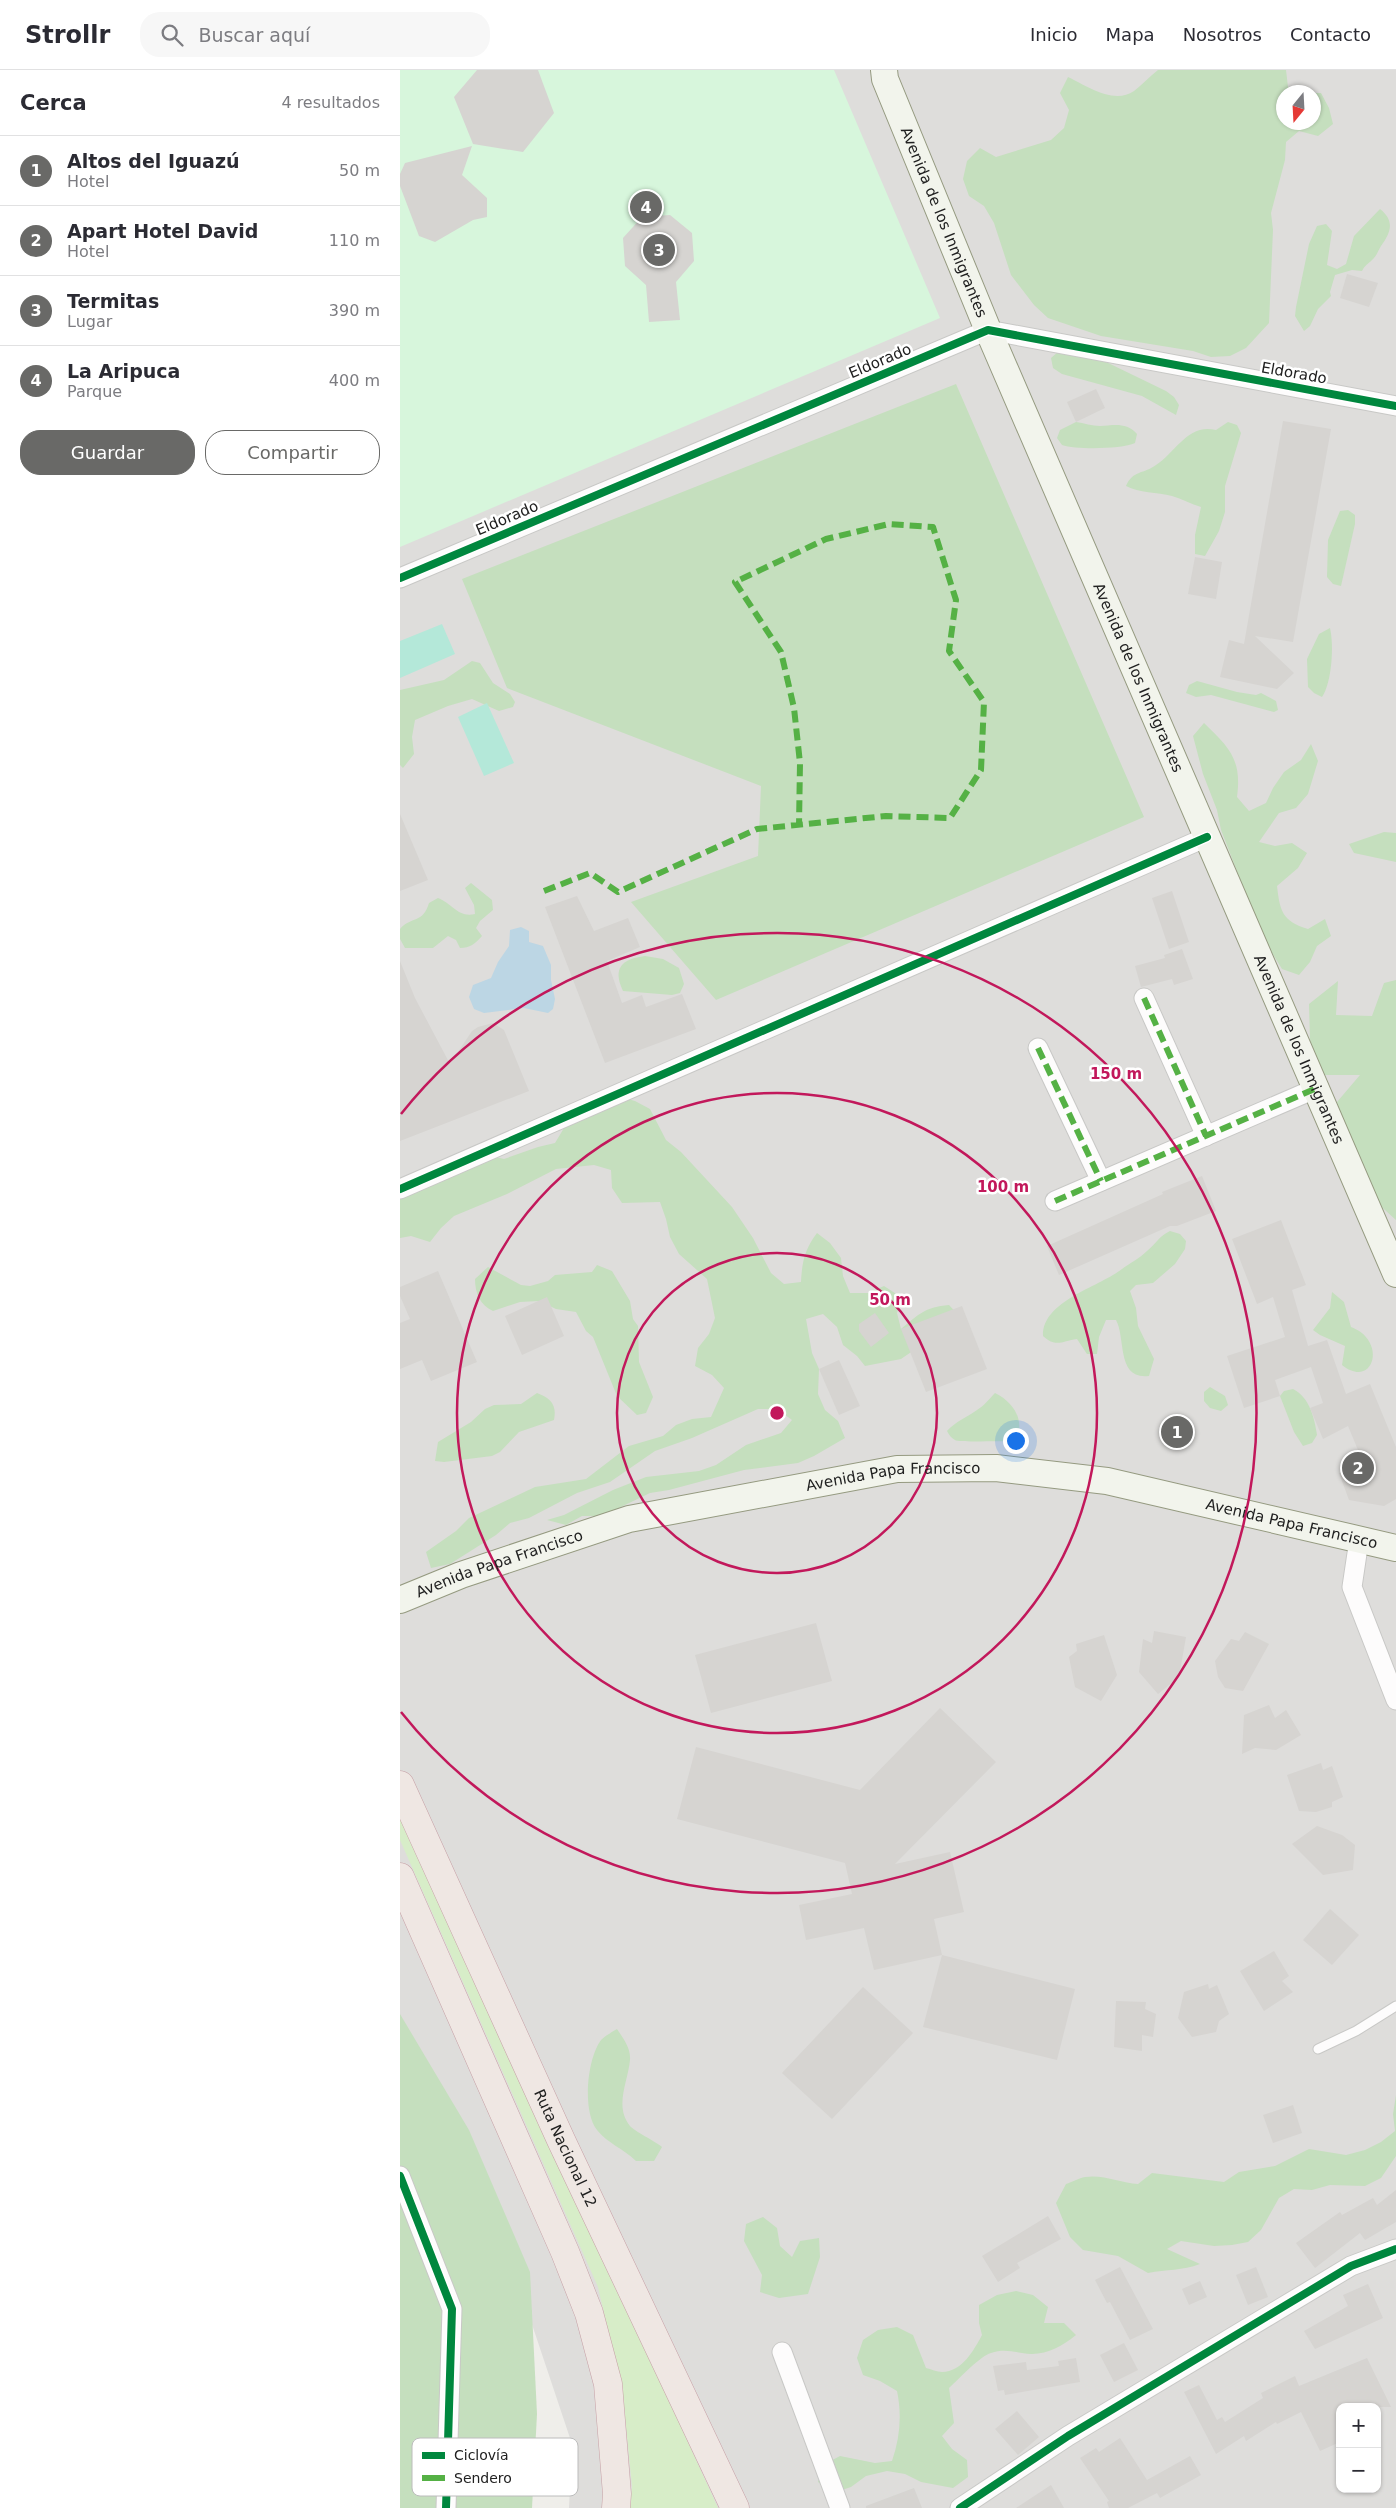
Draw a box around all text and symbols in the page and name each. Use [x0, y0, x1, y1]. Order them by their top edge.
search box [140, 12, 490, 57]
text: Strollr [25, 21, 110, 49]
icon: search [158, 21, 186, 49]
text: Buscar aquí [198, 24, 310, 46]
text: Inicio [1030, 24, 1078, 45]
text: Mapa [1106, 24, 1155, 45]
text: Nosotros [1183, 24, 1262, 45]
text: Contacto [1290, 24, 1371, 45]
north arrow [1276, 85, 1321, 130]
text: Cerca [20, 91, 87, 115]
text: 4 resultados [281, 93, 380, 112]
street label: Avenida de los Inmigrantes [897, 124, 991, 320]
text: Altos del Iguazú [67, 150, 240, 172]
text: 1 [30, 161, 42, 180]
text: 50 m [339, 161, 380, 180]
text: Hotel [67, 172, 109, 191]
pin: 4 [630, 188, 662, 226]
text: Apart Hotel David [67, 220, 258, 242]
text: 2 [30, 231, 42, 250]
text: 110 m [329, 231, 380, 250]
pin: 3 [643, 231, 675, 269]
text: Hotel [67, 242, 109, 261]
text: Termitas [67, 290, 159, 312]
text: 3 [30, 301, 42, 320]
text: 390 m [329, 301, 380, 320]
text: Lugar [67, 312, 112, 331]
street label: Eldorado [846, 340, 914, 382]
street label: Eldorado [1260, 358, 1328, 388]
text: La Aripuca [67, 360, 180, 382]
text: 4 [30, 371, 42, 390]
text: 400 m [329, 371, 380, 390]
text: Parque [67, 382, 122, 401]
button: Guardar [20, 430, 195, 475]
button: Compartir [205, 430, 380, 475]
street label: Eldorado [473, 497, 541, 539]
street label: Avenida de los Inmigrantes [1089, 580, 1187, 775]
street label: Avenida de los Inmigrantes [1250, 952, 1348, 1147]
text: 150 m [1090, 1065, 1142, 1083]
text: 100 m [977, 1178, 1029, 1196]
text: 50 m [869, 1291, 911, 1309]
centre of rings [768, 1404, 786, 1422]
pin: 1 [1161, 1413, 1193, 1451]
your location [1003, 1428, 1029, 1454]
pin: 2 [1342, 1449, 1374, 1487]
street label: Avenida Papa Francisco [804, 1459, 980, 1495]
street label: Avenida Papa Francisco [1204, 1495, 1379, 1552]
street label: Avenida Papa Francisco [413, 1526, 585, 1601]
street label: Ruta Nacional 12 [530, 2086, 600, 2210]
map controls [1336, 2403, 1381, 2493]
button: + [1336, 2403, 1381, 2448]
legend [412, 2438, 578, 2496]
text: Ciclovía [454, 2447, 509, 2463]
button: − [1336, 2448, 1381, 2493]
text: Sendero [454, 2470, 512, 2486]

